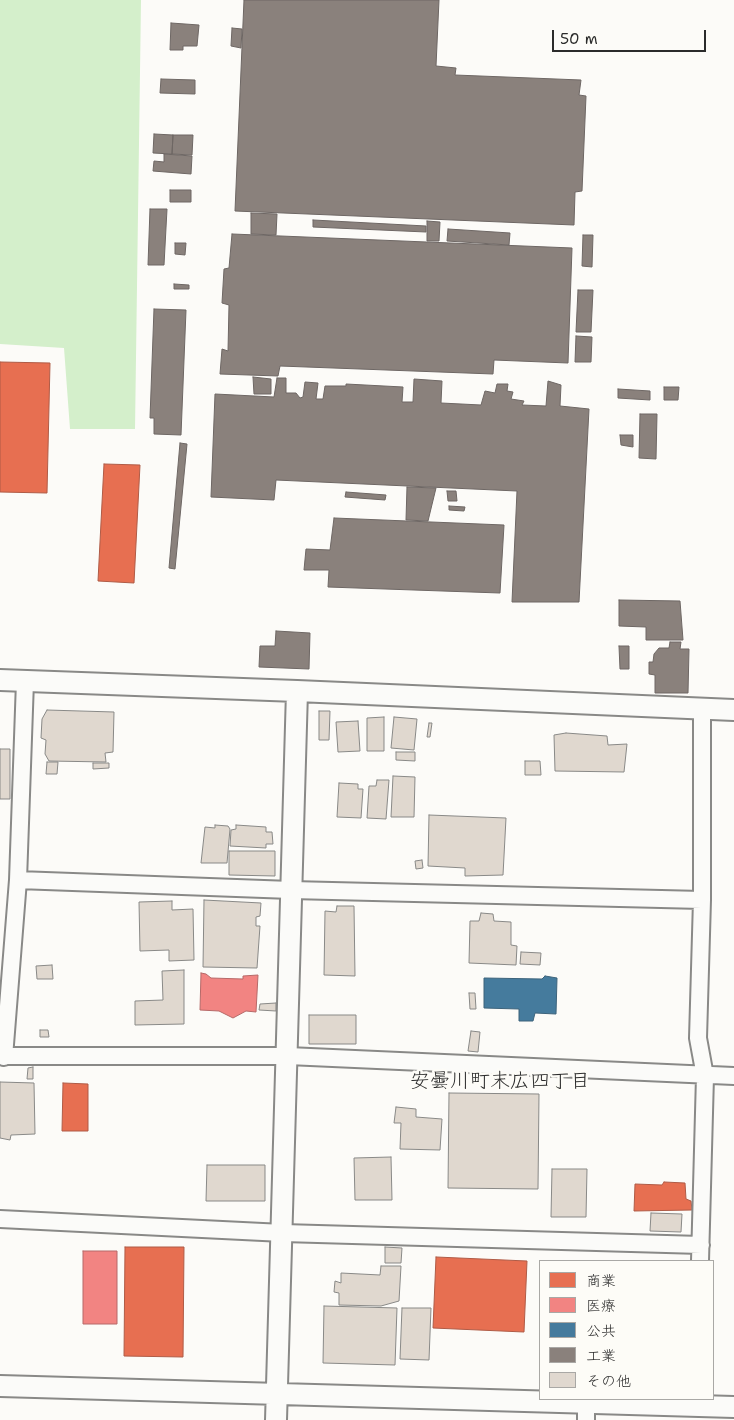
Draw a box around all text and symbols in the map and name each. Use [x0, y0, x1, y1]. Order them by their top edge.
scale bar [554, 20, 708, 52]
text: 50 m [560, 29, 598, 49]
district label: 安曇川町末広四丁目 [410, 1070, 590, 1094]
legend [539, 1260, 714, 1400]
text: 商業 [586, 1271, 616, 1291]
text: 医療 [586, 1296, 616, 1316]
text: 公共 [586, 1321, 616, 1341]
text: 工業 [586, 1346, 616, 1366]
text: その他 [586, 1371, 631, 1391]

